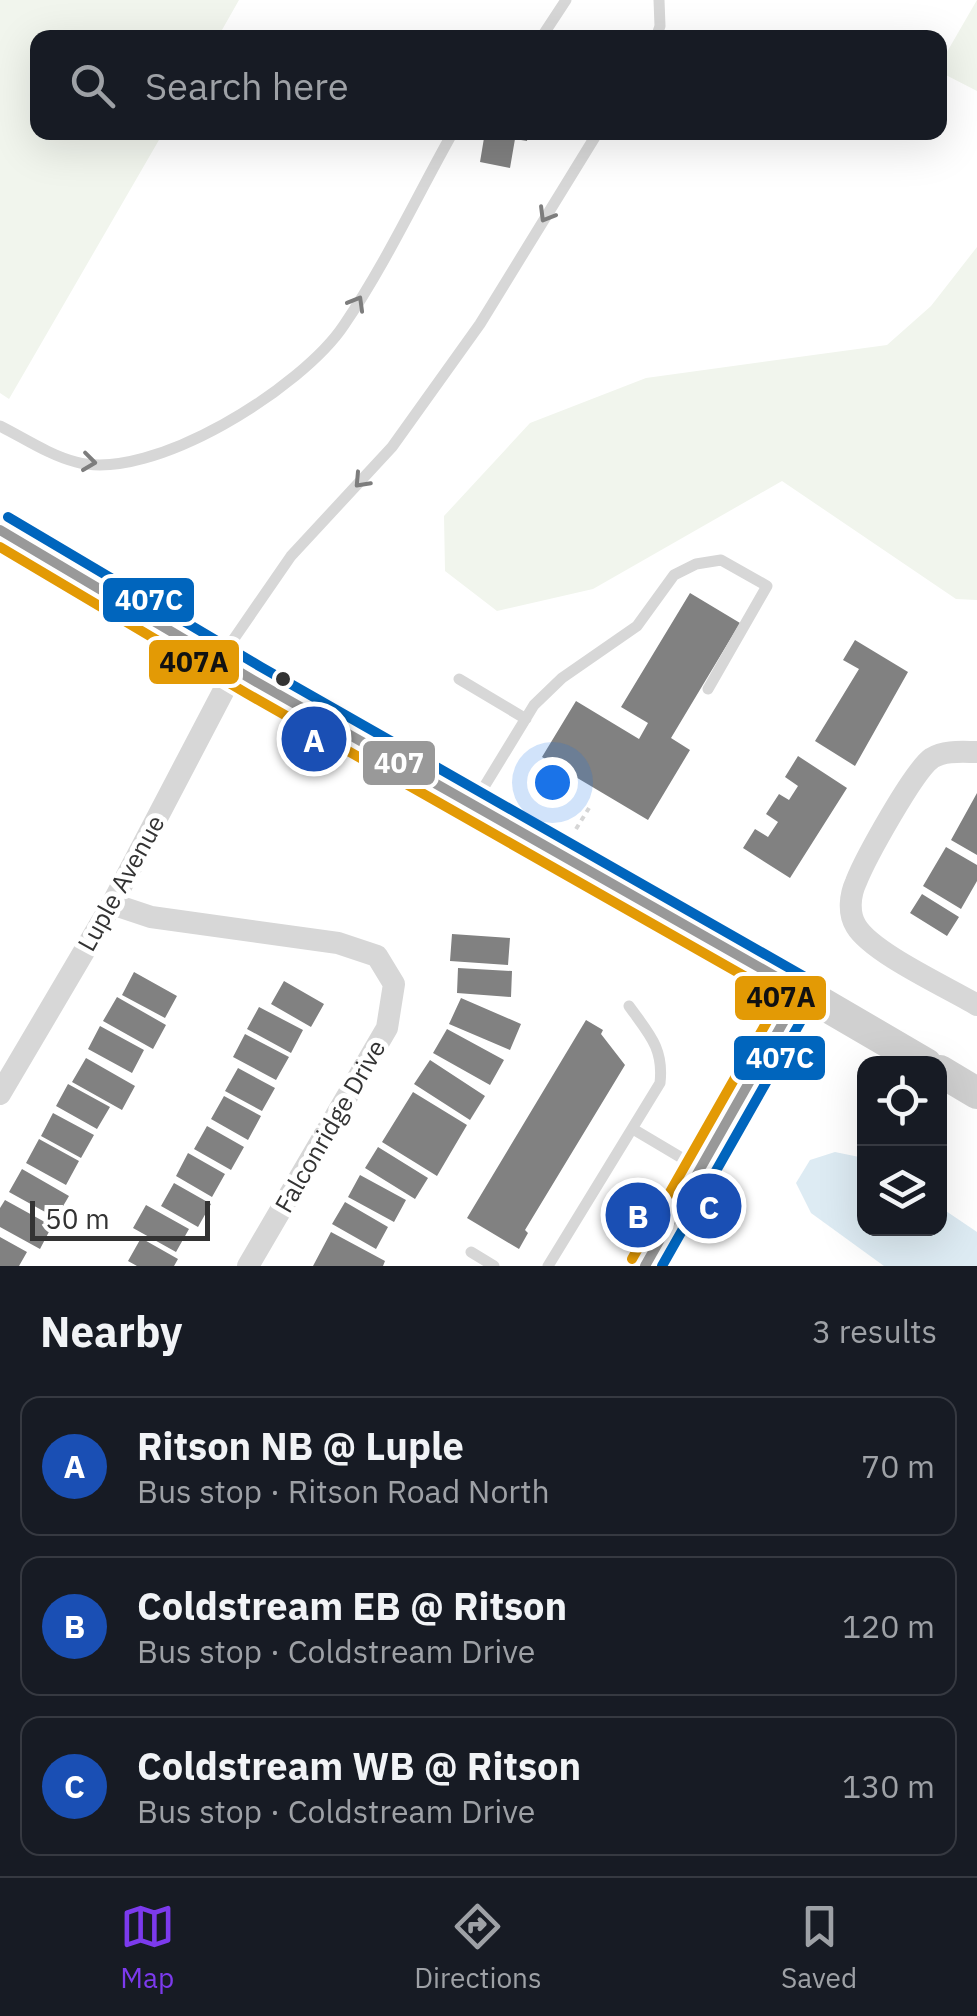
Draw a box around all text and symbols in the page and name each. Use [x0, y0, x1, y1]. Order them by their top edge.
search box [30, 30, 947, 140]
icon: search [65, 58, 120, 113]
text: Search here [145, 61, 349, 110]
one-way arrow [539, 204, 558, 222]
one-way arrow [344, 296, 364, 314]
one-way arrow [81, 451, 98, 472]
one-way arrow [354, 469, 372, 488]
line badge: 407C [101, 576, 196, 624]
text: 407C [115, 581, 183, 618]
line badge: 407A [147, 638, 241, 686]
text: 407A [159, 643, 229, 680]
unlabelled marker [273, 669, 293, 689]
pin: A [282, 702, 346, 776]
line badge: 407 [361, 739, 437, 787]
text: 407 [374, 744, 424, 781]
your location [527, 757, 578, 808]
street label: Luple Avenue [70, 809, 172, 957]
line badge: 407A [733, 974, 828, 1022]
text: 407A [746, 978, 816, 1015]
street label: Falconridge Drive [267, 1033, 392, 1218]
line badge: 407C [732, 1034, 827, 1082]
text: 407C [746, 1039, 814, 1076]
map controls [857, 1056, 947, 1236]
button: locate [857, 1056, 947, 1146]
button: layers [857, 1146, 947, 1236]
pin: C [676, 1168, 742, 1244]
pin: B [606, 1178, 670, 1252]
scale bar [30, 1196, 210, 1240]
text: 50 m [45, 1200, 110, 1237]
text: Nearby [40, 1304, 182, 1359]
text: 3 results [812, 1310, 937, 1352]
text: Ritson NB @ Luple [137, 1421, 464, 1470]
text: A [64, 1445, 85, 1487]
text: 70 m [861, 1445, 935, 1487]
text: Bus stop · Ritson Road North [137, 1470, 550, 1512]
text: Coldstream EB @ Ritson [137, 1581, 567, 1630]
text: B [64, 1605, 85, 1647]
text: 120 m [842, 1605, 935, 1647]
text: Bus stop · Coldstream Drive [137, 1630, 535, 1672]
text: Coldstream WB @ Ritson [137, 1741, 581, 1790]
text: C [64, 1765, 85, 1807]
text: 130 m [842, 1765, 935, 1807]
text: Bus stop · Coldstream Drive [137, 1790, 535, 1832]
tab: Map [120, 1899, 175, 1996]
tab: Directions [414, 1899, 542, 1996]
tab: Saved [781, 1899, 857, 1996]

